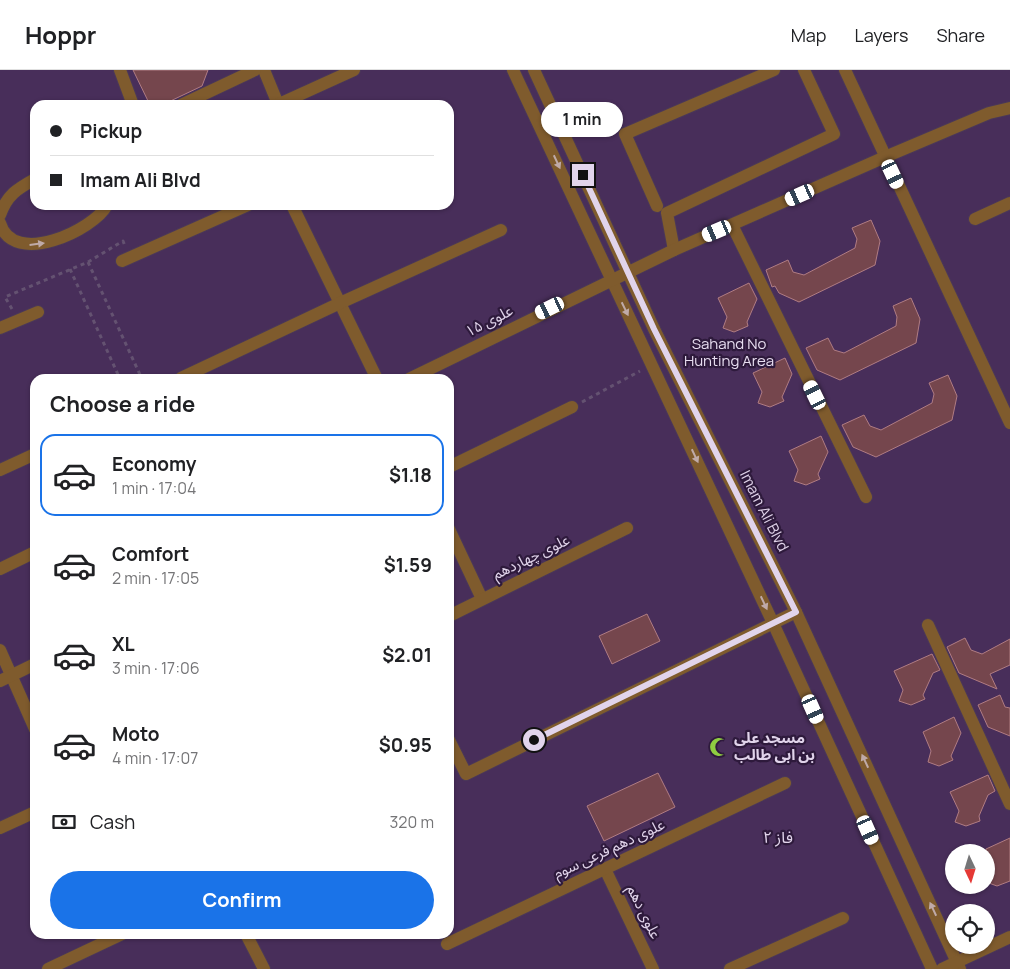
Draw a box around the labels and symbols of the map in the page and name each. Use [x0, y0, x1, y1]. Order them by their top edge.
callout: 1 min [542, 102, 624, 138]
one-way arrow [553, 155, 561, 169]
car [879, 157, 906, 191]
route end [572, 164, 594, 186]
car [783, 182, 816, 208]
car [700, 218, 733, 244]
one-way arrow [30, 240, 46, 248]
car [533, 295, 566, 321]
street label: علوی ۱۵ [461, 299, 517, 341]
one-way arrow [621, 302, 629, 316]
park label: Sahand No Hunting Area [684, 333, 774, 371]
car [801, 378, 828, 412]
one-way arrow [691, 449, 699, 463]
street label: Imam Ali Blvd [735, 466, 794, 555]
street label: علوی چهاردهم [489, 529, 574, 585]
one-way arrow [760, 596, 768, 610]
car [800, 692, 825, 726]
place label: مسجد علی بن ابی طالب [734, 727, 815, 765]
route start [523, 729, 545, 751]
mosque icon: مسجد علی بن ابی طالب [708, 736, 730, 758]
one-way arrow [860, 754, 868, 768]
street label: علوی دهم فرعی سوم [550, 813, 669, 884]
car [855, 813, 880, 847]
district label: فاز ۲ [763, 826, 793, 848]
north arrow [945, 844, 995, 894]
street label: علوی دهم [621, 881, 667, 943]
one-way arrow [928, 902, 936, 916]

